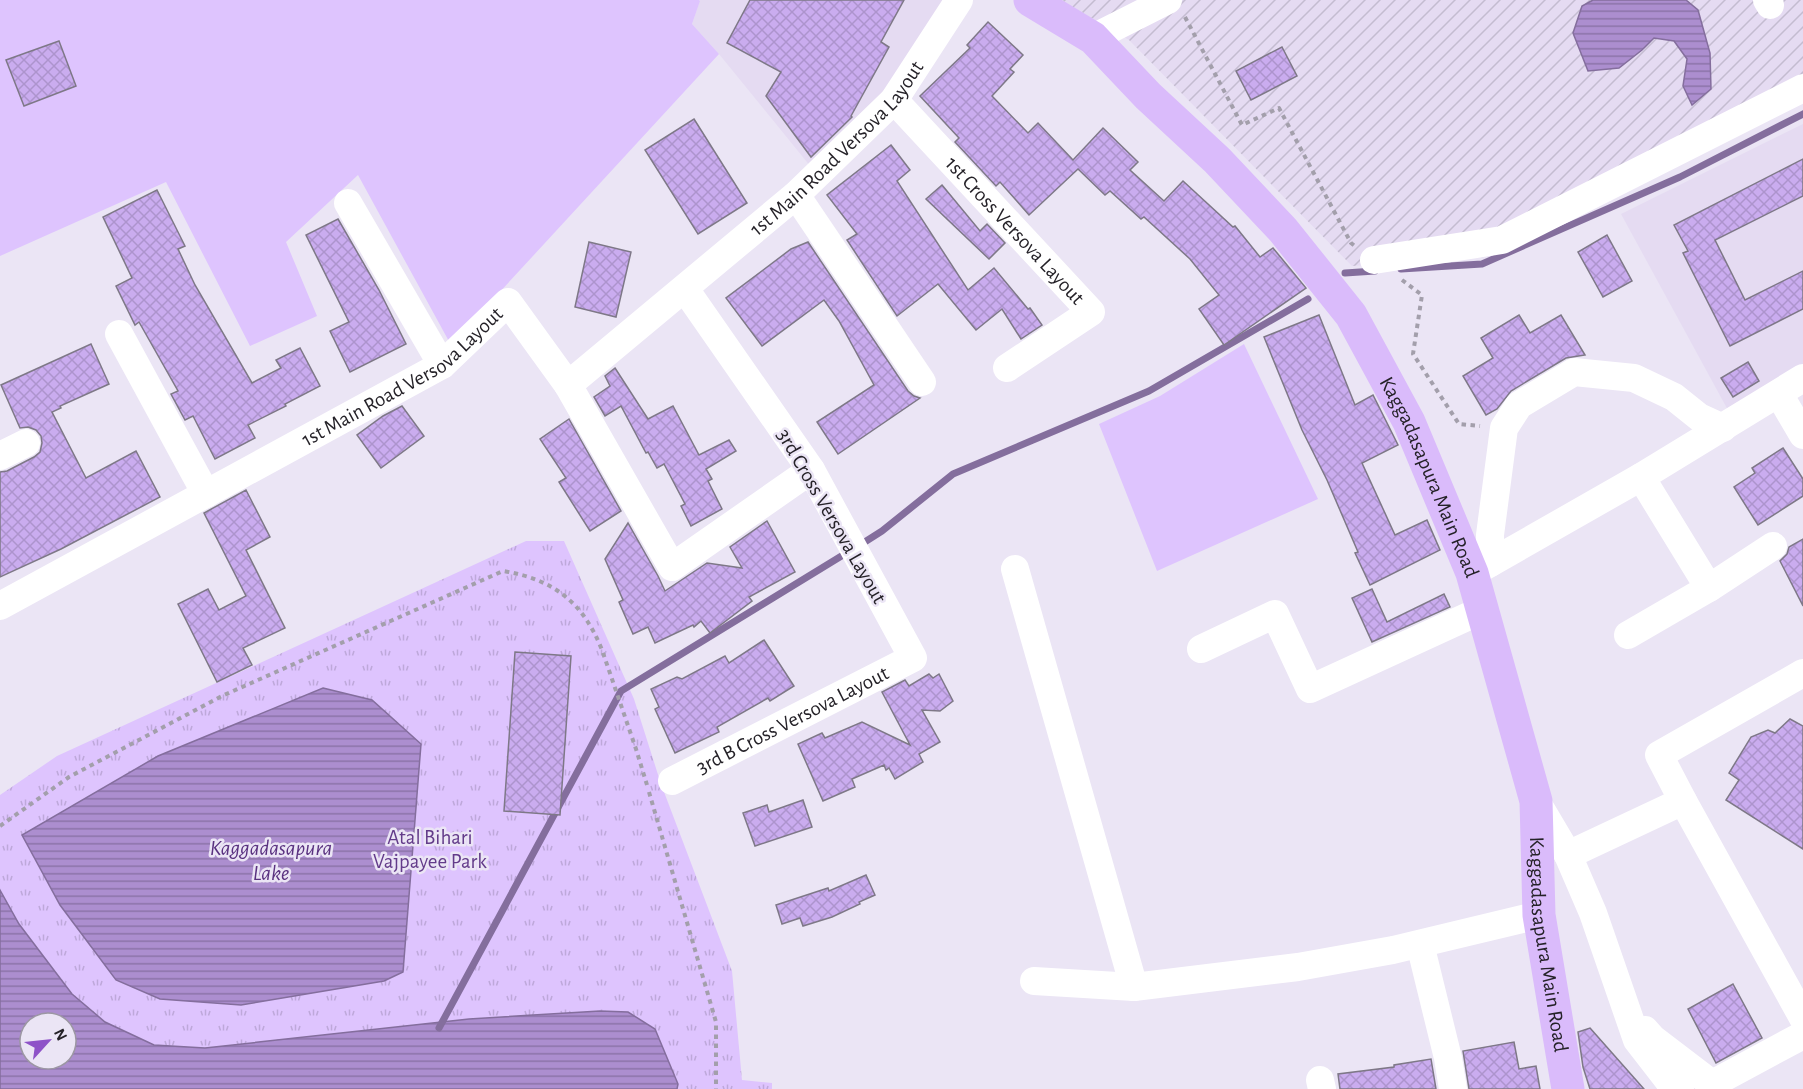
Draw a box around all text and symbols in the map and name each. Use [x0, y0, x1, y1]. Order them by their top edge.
street label: 1st Main Road Versova Layout [746, 57, 928, 240]
street label: 1st Cross Versova Layout [941, 153, 1089, 309]
street label: 1st Main Road Versova Layout [298, 303, 507, 450]
street label: Kaggadasapura Main Road [1376, 373, 1483, 581]
street label: 3rd Cross Versova Layout [773, 425, 890, 607]
street label: 3rd B Cross Versova Layout [693, 662, 892, 778]
park label: Atal Bihari Vajpayee Park [373, 827, 487, 872]
street label: Kaggadasapura Main Road [1526, 836, 1572, 1054]
water label: Kaggadasapura Lake [210, 837, 332, 884]
north arrow [18, 1011, 78, 1071]
text: N [51, 1026, 70, 1043]

